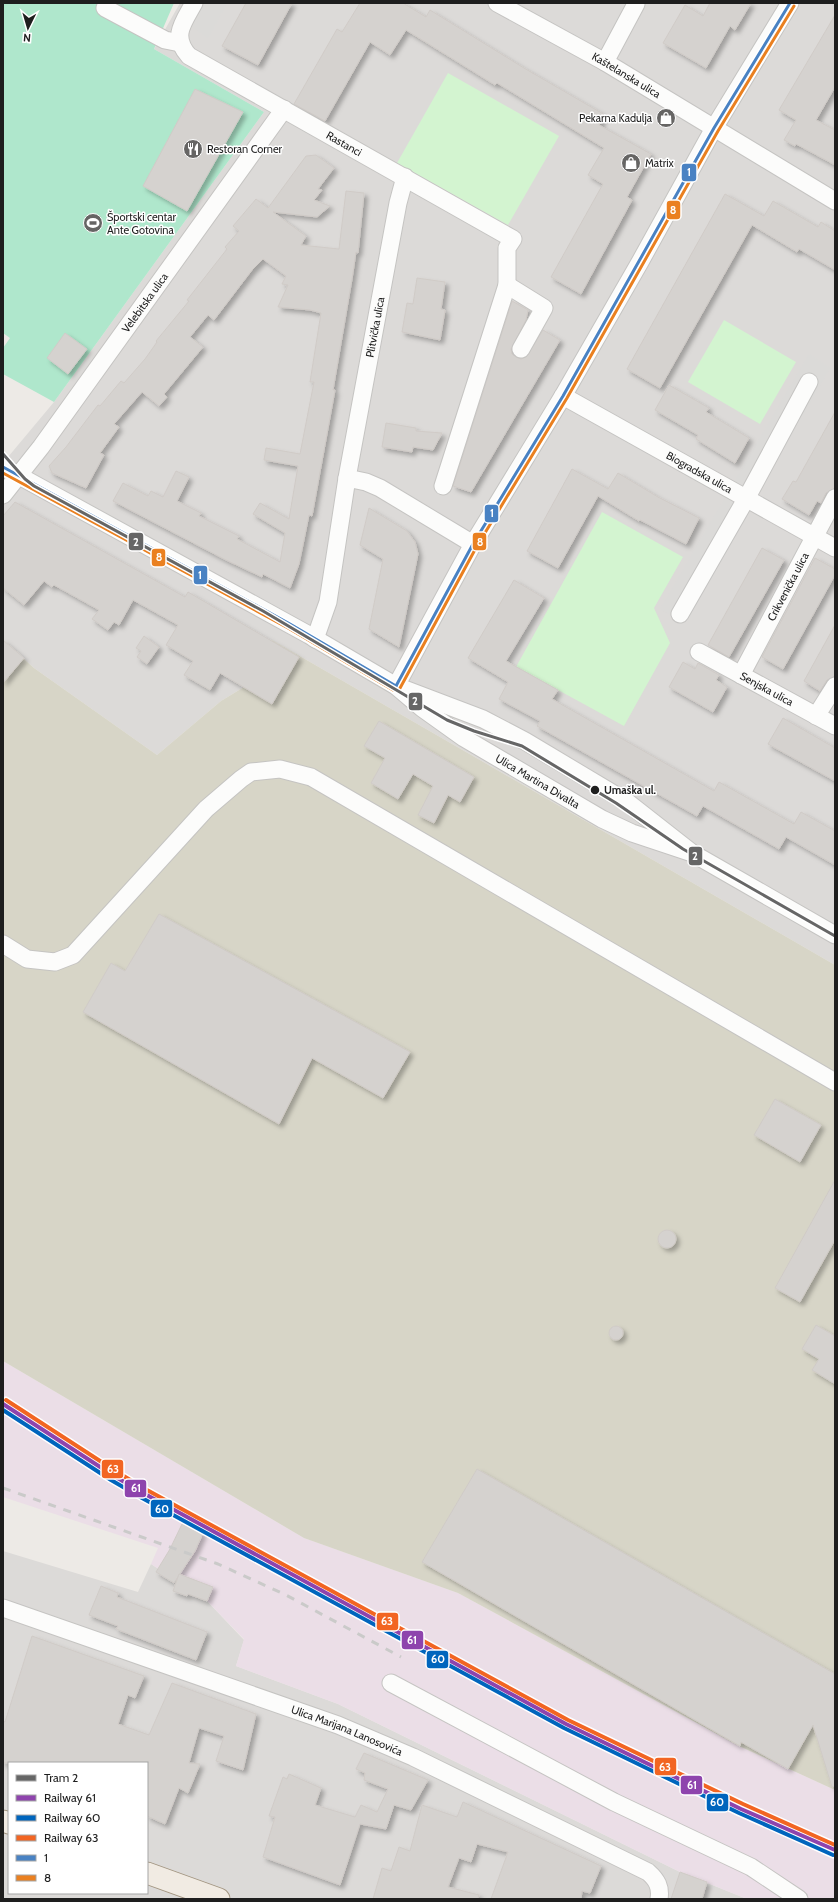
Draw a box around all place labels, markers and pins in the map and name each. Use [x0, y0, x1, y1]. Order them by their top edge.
shop icon: Pekarna Kadulja [655, 107, 677, 129]
place label: Pekarna Kadulja [579, 111, 653, 125]
restaurant icon: Restoran Corner [182, 138, 204, 160]
place label: Restoran Corner [207, 142, 283, 156]
shop icon: Matrix [620, 152, 642, 174]
place label: Matrix [645, 156, 675, 170]
place label: Športski centar Ante Gotovina [107, 210, 177, 237]
sports icon: Športski centar Ante Gotovina [82, 212, 104, 234]
place label: Umaška ul. [604, 783, 656, 797]
marker: Umaška ul. [589, 784, 601, 796]

